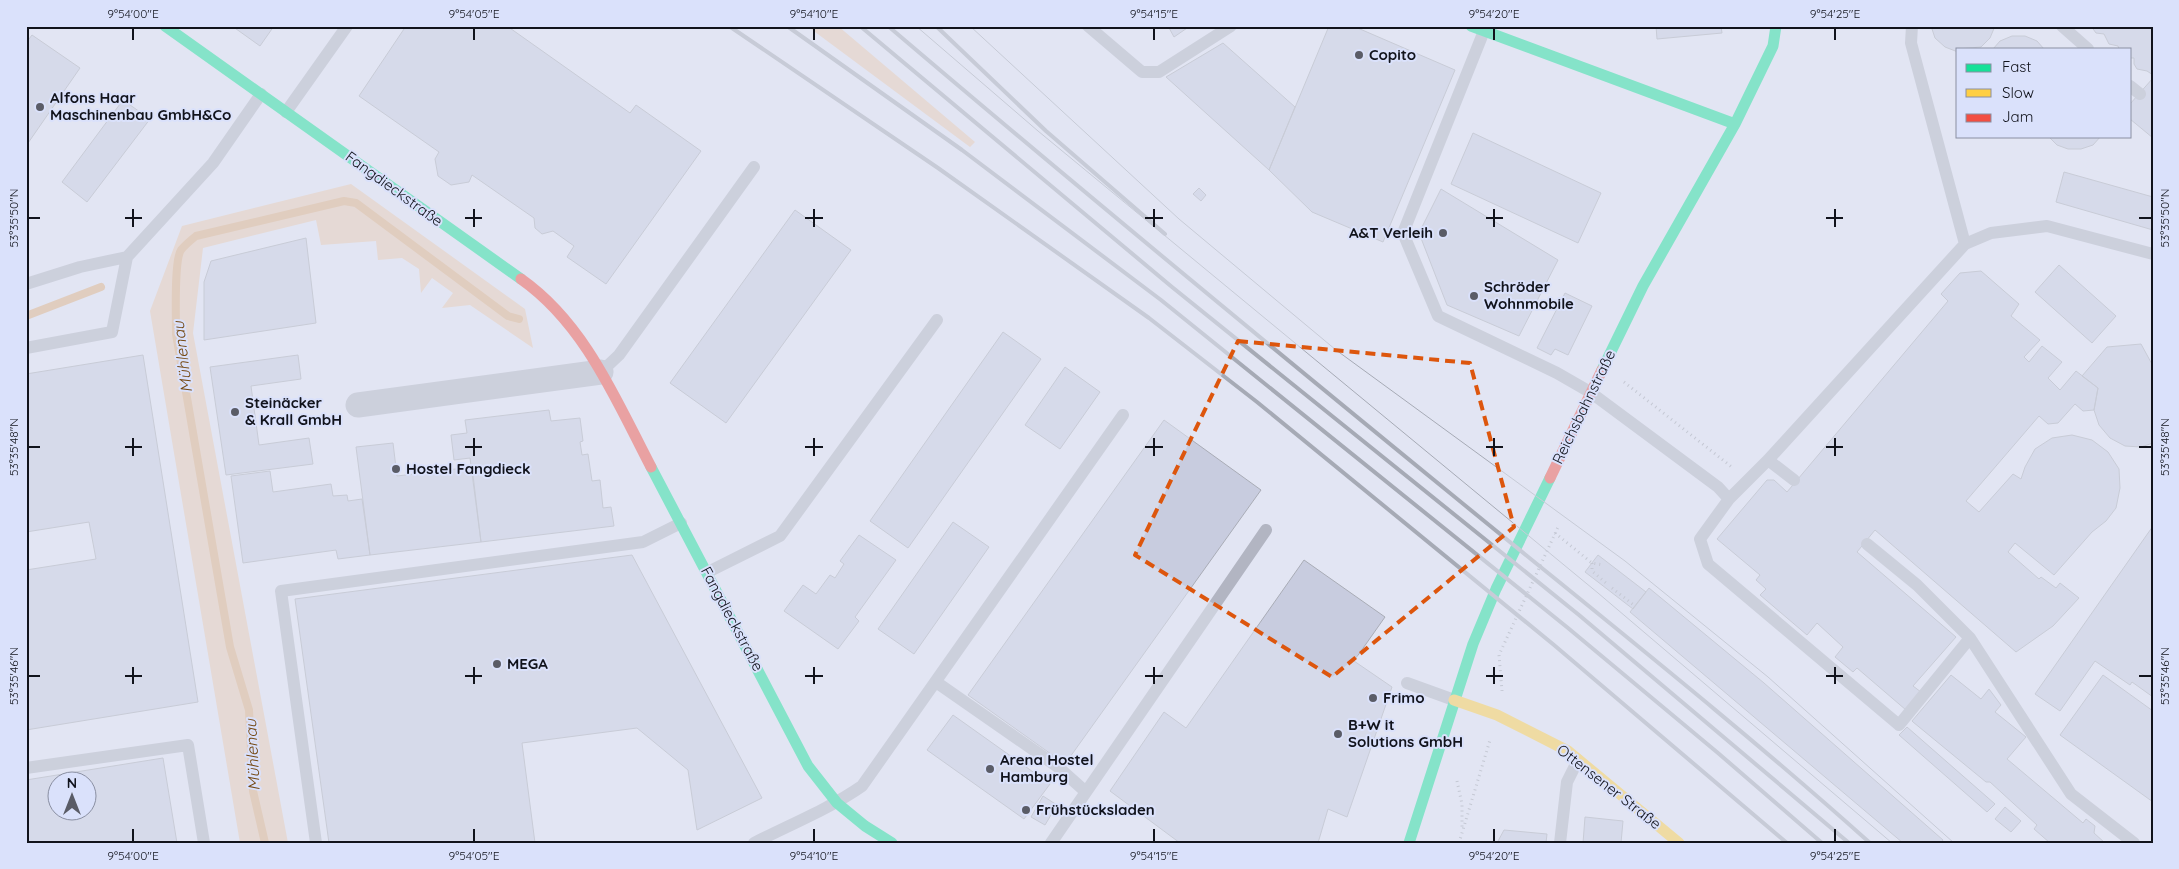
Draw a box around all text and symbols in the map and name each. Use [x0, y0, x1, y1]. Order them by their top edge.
text: 9°54'00"E [107, 6, 159, 21]
text: 9°54'05"E [449, 6, 500, 21]
text: 9°54'10"E [790, 6, 839, 21]
text: 9°54'15"E [1130, 6, 1178, 21]
text: 9°54'20"E [1468, 6, 1520, 21]
text: 9°54'25"E [1810, 6, 1860, 21]
place label: Copito [1369, 45, 1416, 64]
legend [1956, 48, 2132, 138]
marker: Copito [1353, 49, 1365, 61]
text: Fast [2002, 57, 2031, 76]
text: Slow [2002, 83, 2034, 102]
place label: Alfons Haar Maschinenbau GmbH&Co [50, 88, 231, 124]
marker: Alfons Haar Maschinenbau GmbH&Co [34, 101, 46, 113]
text: Jam [2002, 107, 2033, 126]
street label: Fangdieckstraße [342, 147, 447, 230]
text: 53°35'50"N [6, 189, 21, 247]
text: 53°35'50"N [2157, 189, 2172, 247]
place label: A&T Verleih [1349, 223, 1433, 242]
marker: A&T Verleih [1437, 227, 1449, 239]
place label: Schröder Wohnmobile [1484, 277, 1574, 313]
marker: Schröder Wohnmobile [1468, 290, 1480, 302]
water label: Mühlenau [168, 319, 196, 394]
street label: Reichsbahnstraße [1548, 347, 1619, 467]
place label: Steinäcker & Krall GmbH [245, 393, 342, 429]
marker: Steinäcker & Krall GmbH [229, 406, 241, 418]
text: 53°35'48"N [6, 418, 21, 476]
text: 53°35'48"N [2157, 418, 2172, 476]
place label: Hostel Fangdieck [406, 459, 530, 478]
marker: Hostel Fangdieck [390, 463, 402, 475]
street label: Fangdieckstraße [697, 563, 768, 674]
text: 53°35'46"N [6, 647, 21, 705]
text: 53°35'46"N [2157, 647, 2172, 705]
place label: MEGA [507, 654, 548, 673]
marker: MEGA [491, 658, 503, 670]
place label: Frimo [1383, 688, 1425, 707]
marker: Frimo [1367, 692, 1379, 704]
place label: B+W it Solutions GmbH [1348, 715, 1463, 751]
water label: Mühlenau [240, 718, 264, 791]
marker: B+W it Solutions GmbH [1332, 728, 1344, 740]
street label: Ottensener Straße [1553, 740, 1665, 833]
place label: Arena Hostel Hamburg [1000, 750, 1094, 786]
marker: Arena Hostel Hamburg [984, 763, 996, 775]
north arrow [48, 772, 98, 822]
text: N [67, 774, 77, 792]
place label: Frühstücksladen [1036, 800, 1155, 819]
marker: Frühstücksladen [1020, 804, 1032, 816]
text: 9°54'00"E [107, 848, 159, 863]
text: 9°54'05"E [449, 848, 500, 863]
text: 9°54'10"E [790, 848, 839, 863]
text: 9°54'15"E [1130, 848, 1178, 863]
text: 9°54'20"E [1468, 848, 1520, 863]
text: 9°54'25"E [1810, 848, 1860, 863]

